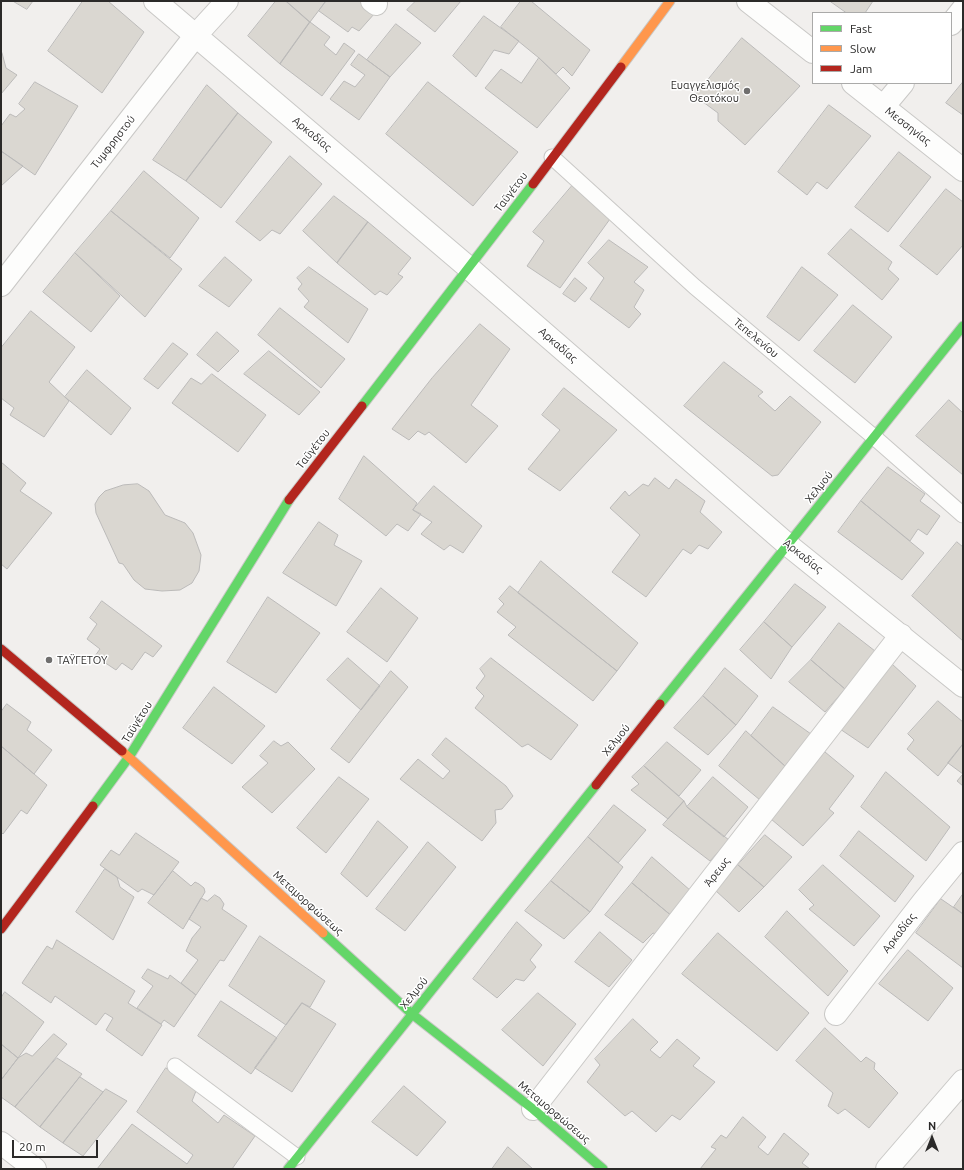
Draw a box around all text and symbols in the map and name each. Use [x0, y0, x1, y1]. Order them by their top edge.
legend [812, 12, 952, 84]
text: Fast [850, 22, 872, 35]
text: Slow [850, 42, 876, 55]
text: Jam [850, 62, 872, 75]
place label: Ευαγγελισμός Θεοτόκου [671, 78, 739, 104]
marker: Ευαγγελισμός Θεοτόκου [742, 86, 752, 96]
street label: Μεσσηνίας [883, 104, 933, 148]
street label: Τυμφρηστού [88, 113, 138, 171]
street label: Αρκαδίας [290, 114, 334, 154]
street label: Ταϋγέτου [492, 169, 530, 215]
street label: Τεπελενίου [731, 315, 781, 361]
street label: Αρκαδίας [536, 325, 580, 365]
street label: Ταϋγέτου [293, 427, 333, 471]
street label: Χελμού [802, 468, 836, 506]
street label: Αρκαδίας [781, 536, 825, 576]
place label: ΤΑΫΓΕΤΟΥ [57, 653, 107, 667]
marker: ΤΑΫΓΕΤΟΥ [44, 655, 54, 665]
street label: Ταϋγέτου [119, 699, 155, 745]
street label: Χελμού [599, 721, 633, 759]
street label: Άρεως [702, 855, 732, 889]
street label: Μεταμορφώσεως [270, 868, 346, 938]
street label: Αρκαδίας [879, 911, 919, 955]
street label: Χελμού [397, 974, 431, 1012]
street label: Μεταμορφώσεως [515, 1078, 593, 1146]
north arrow [912, 1118, 952, 1158]
text: N [928, 1120, 936, 1132]
scale bar [14, 1132, 100, 1158]
text: 20 m [19, 1140, 46, 1153]

